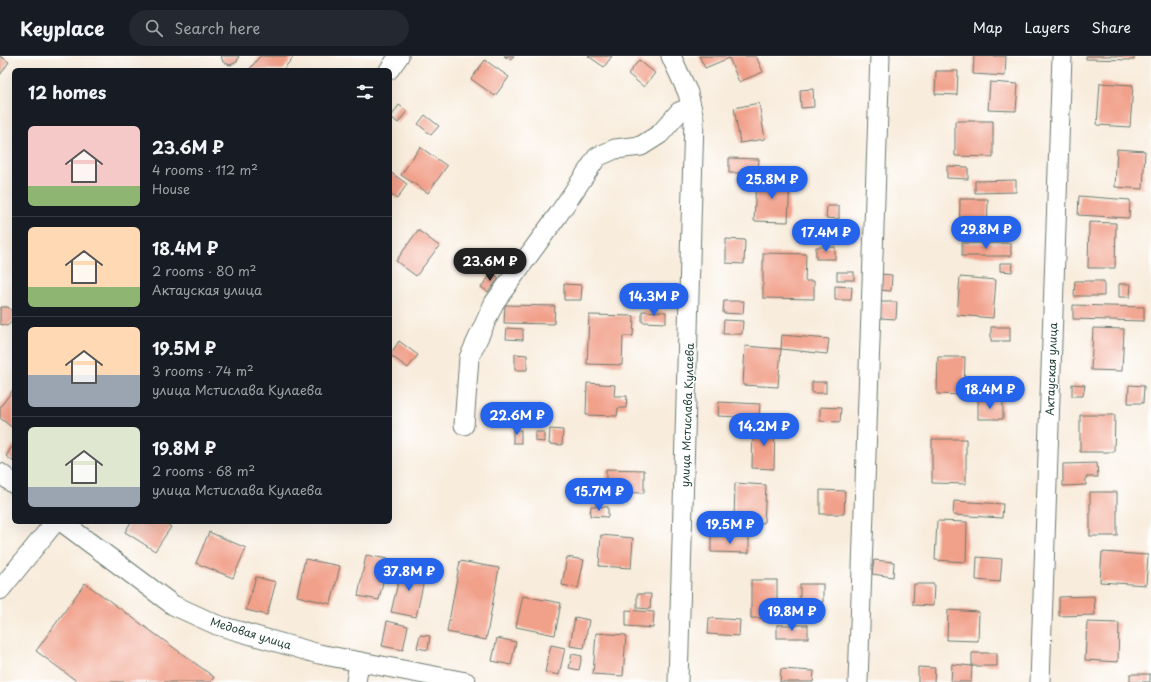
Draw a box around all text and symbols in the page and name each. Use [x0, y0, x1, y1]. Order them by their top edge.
search box [129, 10, 409, 46]
text: Keyplace [20, 14, 105, 42]
text: Search here [175, 16, 260, 39]
icon: search [143, 17, 165, 39]
text: Map [973, 17, 1003, 38]
text: Layers [1025, 17, 1070, 38]
text: Share [1092, 17, 1131, 38]
text: 12 homes [28, 79, 106, 105]
icon: filters [354, 81, 376, 103]
text: 23.6M ₽ [152, 134, 224, 160]
icon: home [60, 142, 108, 190]
text: 4 rooms · 112 m² [152, 160, 258, 179]
pin: 25.8M ₽ [735, 166, 809, 200]
text: 25.8M ₽ [746, 169, 798, 188]
text: House [152, 179, 190, 198]
pin: 29.8M ₽ [949, 216, 1023, 250]
pin: 17.4M ₽ [789, 219, 863, 253]
text: 29.8M ₽ [960, 219, 1012, 238]
text: 17.4M ₽ [801, 222, 851, 241]
text: 18.4M ₽ [152, 235, 218, 261]
icon: home [60, 243, 108, 291]
pin: 23.6M ₽ [453, 248, 527, 282]
text: 23.6M ₽ [463, 251, 518, 270]
text: 2 rooms · 80 m² [152, 261, 257, 280]
text: Актауская улица [152, 280, 262, 299]
pin: 14.3M ₽ [617, 283, 691, 317]
text: 14.3M ₽ [628, 286, 680, 305]
street label: Актауская улица [1041, 322, 1061, 416]
text: 19.5M ₽ [152, 335, 216, 361]
street label: улица Мстислава Кулаева [676, 342, 698, 487]
icon: home [60, 343, 108, 391]
text: 3 rooms · 74 m² [152, 361, 254, 380]
pin: 18.4M ₽ [953, 376, 1027, 410]
text: 18.4M ₽ [965, 379, 1015, 398]
text: улица Мстислава Кулаева [152, 380, 322, 399]
pin: 22.6M ₽ [480, 402, 554, 436]
text: 22.6M ₽ [489, 405, 545, 424]
pin: 14.2M ₽ [727, 413, 801, 447]
text: 14.2M ₽ [738, 416, 790, 435]
text: 19.8M ₽ [152, 435, 216, 461]
icon: home [60, 443, 108, 491]
text: 2 rooms · 68 m² [152, 461, 255, 480]
pin: 15.7M ₽ [562, 478, 636, 512]
text: улица Мстислава Кулаева [152, 480, 322, 499]
text: 15.7M ₽ [574, 481, 624, 500]
pin: 19.5M ₽ [693, 511, 767, 545]
text: 19.5M ₽ [705, 514, 755, 533]
pin: 37.8M ₽ [372, 558, 446, 592]
text: 37.8M ₽ [383, 561, 435, 580]
pin: 19.8M ₽ [755, 598, 829, 632]
text: 19.8M ₽ [768, 601, 816, 620]
street label: Медовая улица [208, 613, 294, 653]

